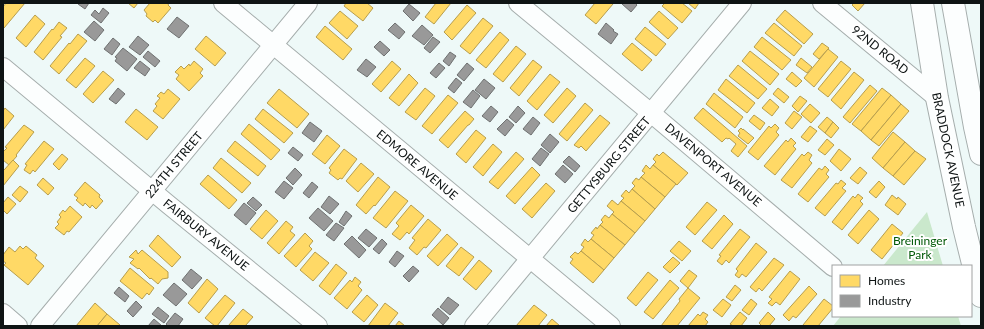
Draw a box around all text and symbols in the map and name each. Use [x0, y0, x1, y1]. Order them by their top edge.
street label: 92ND ROAD [849, 22, 912, 77]
street label: BRADDOCK AVENUE [929, 91, 968, 209]
street label: GETTYSBURG STREET [564, 113, 653, 216]
street label: DAVENPORT AVENUE [662, 120, 765, 209]
street label: EDMORE AVENUE [374, 126, 461, 203]
street label: 224TH STREET [141, 128, 206, 201]
street label: FAIRBURY AVENUE [160, 195, 252, 274]
park label: Breininger Park [893, 233, 948, 262]
legend [832, 265, 972, 317]
text: Homes [868, 273, 905, 288]
text: Industry [868, 293, 912, 308]

